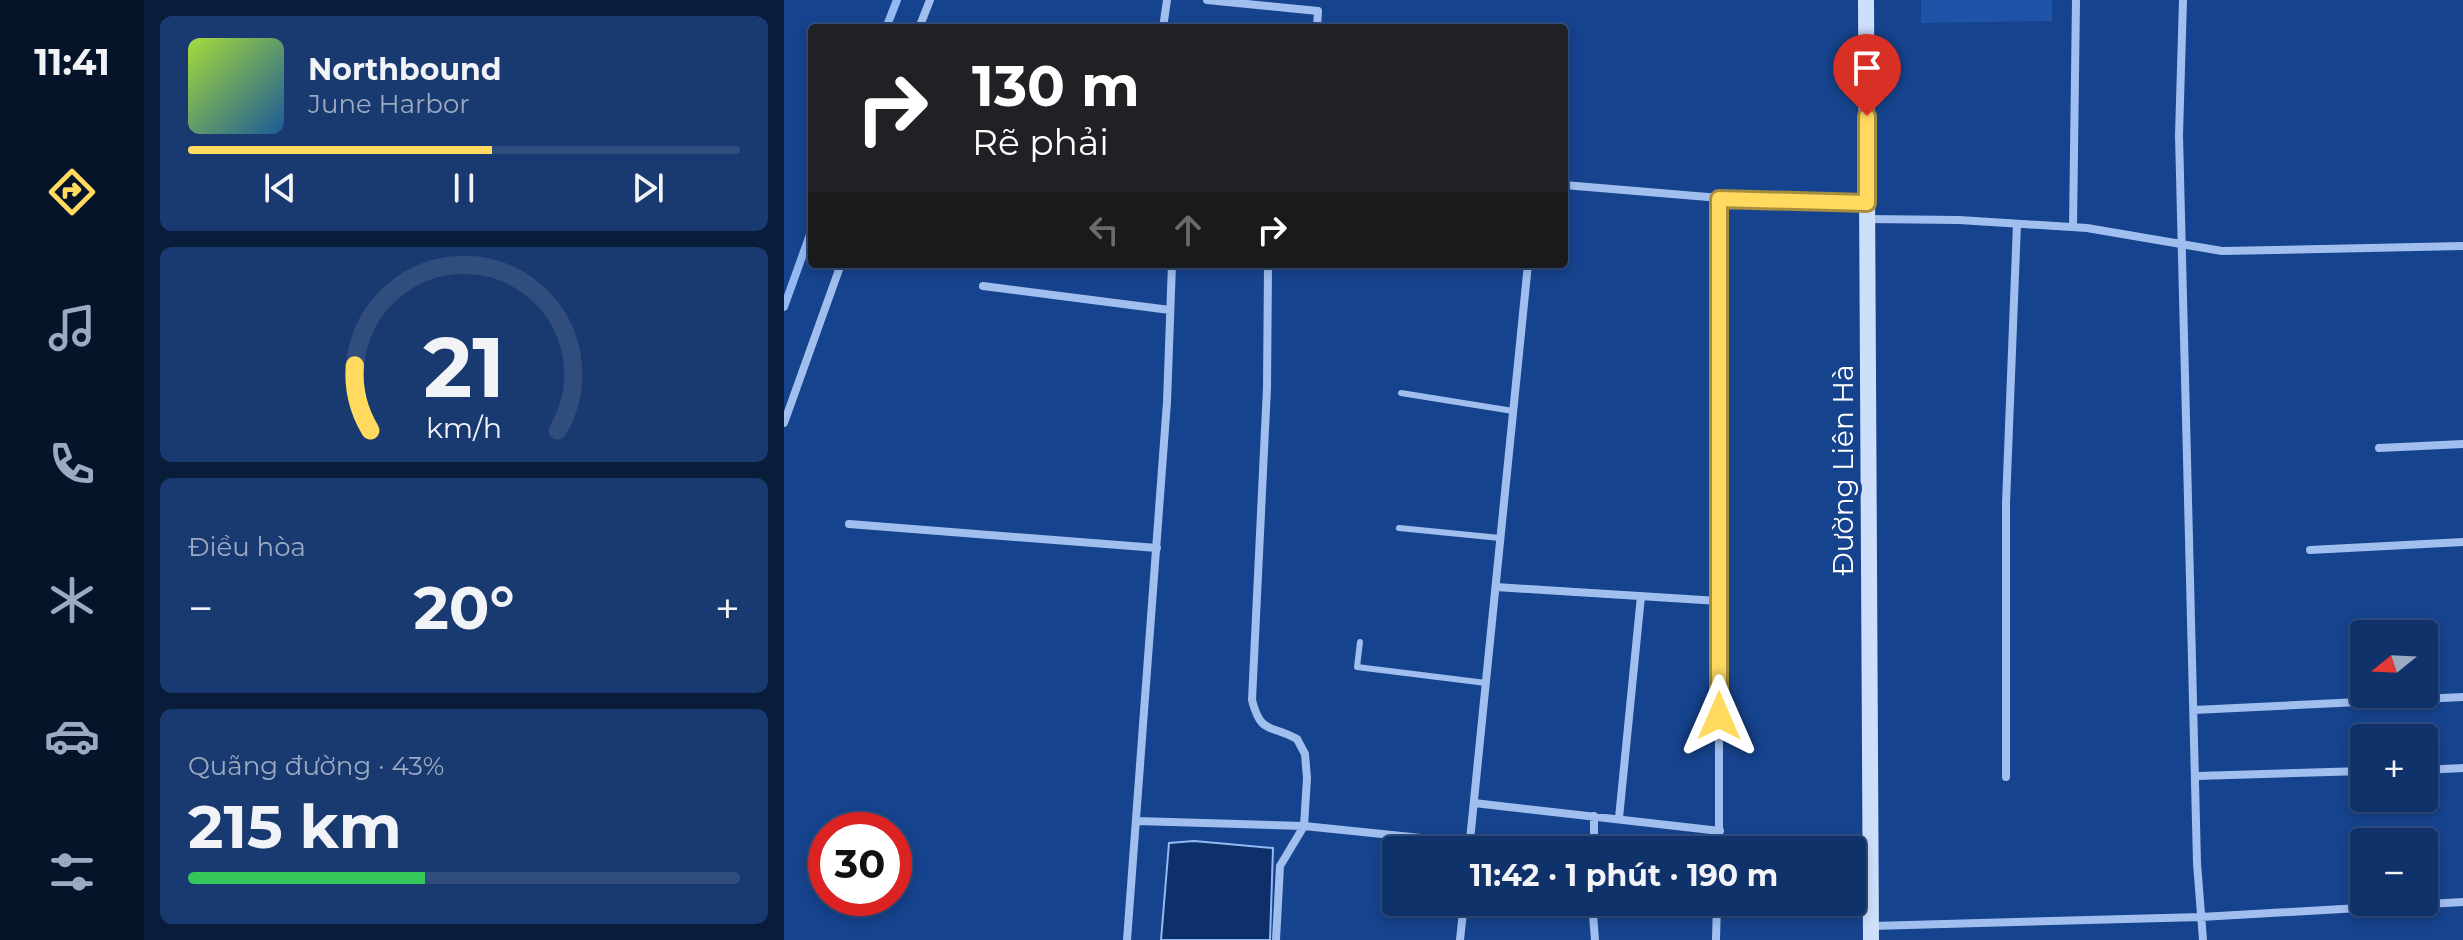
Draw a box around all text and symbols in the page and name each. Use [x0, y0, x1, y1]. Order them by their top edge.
pin [1833, 34, 1901, 116]
text: 11:41 [34, 40, 110, 84]
icon: arrive [1845, 46, 1889, 90]
text: Northbound [308, 51, 502, 88]
text: 130 m [972, 52, 1140, 120]
icon: right [840, 56, 944, 160]
text: June Harbor [308, 88, 470, 120]
text: Rẽ phải [972, 120, 1109, 164]
icon: directions [44, 164, 100, 220]
icon: previous [258, 166, 302, 210]
icon: pause [442, 166, 486, 210]
icon: next [626, 166, 670, 210]
icon: left [1082, 208, 1126, 252]
icon: ahead [1166, 208, 1210, 252]
icon: right [1250, 208, 1294, 252]
icon: music [44, 300, 100, 356]
text: 21 [423, 315, 505, 417]
street label: Đường Liên Hà [1826, 364, 1860, 576]
text: km/h [426, 410, 502, 445]
icon: phone [44, 436, 100, 492]
text: Điều hòa [188, 531, 306, 563]
text: 20° [413, 571, 515, 644]
icon: climate [44, 572, 100, 628]
text: − [188, 581, 213, 635]
text: + [715, 581, 740, 635]
north arrow [2350, 620, 2438, 708]
map controls [2350, 620, 2438, 916]
position arrow [1677, 674, 1761, 758]
icon: car [44, 708, 100, 764]
button: + [2350, 724, 2438, 812]
text: Quãng đường · 43% [188, 750, 444, 782]
text: 215 km [188, 790, 402, 863]
speed limit sign: 30 [808, 812, 912, 916]
button: − [2350, 828, 2438, 916]
icon: filters [44, 844, 100, 900]
text: 11:42 · 1 phút · 190 m [1470, 857, 1778, 894]

